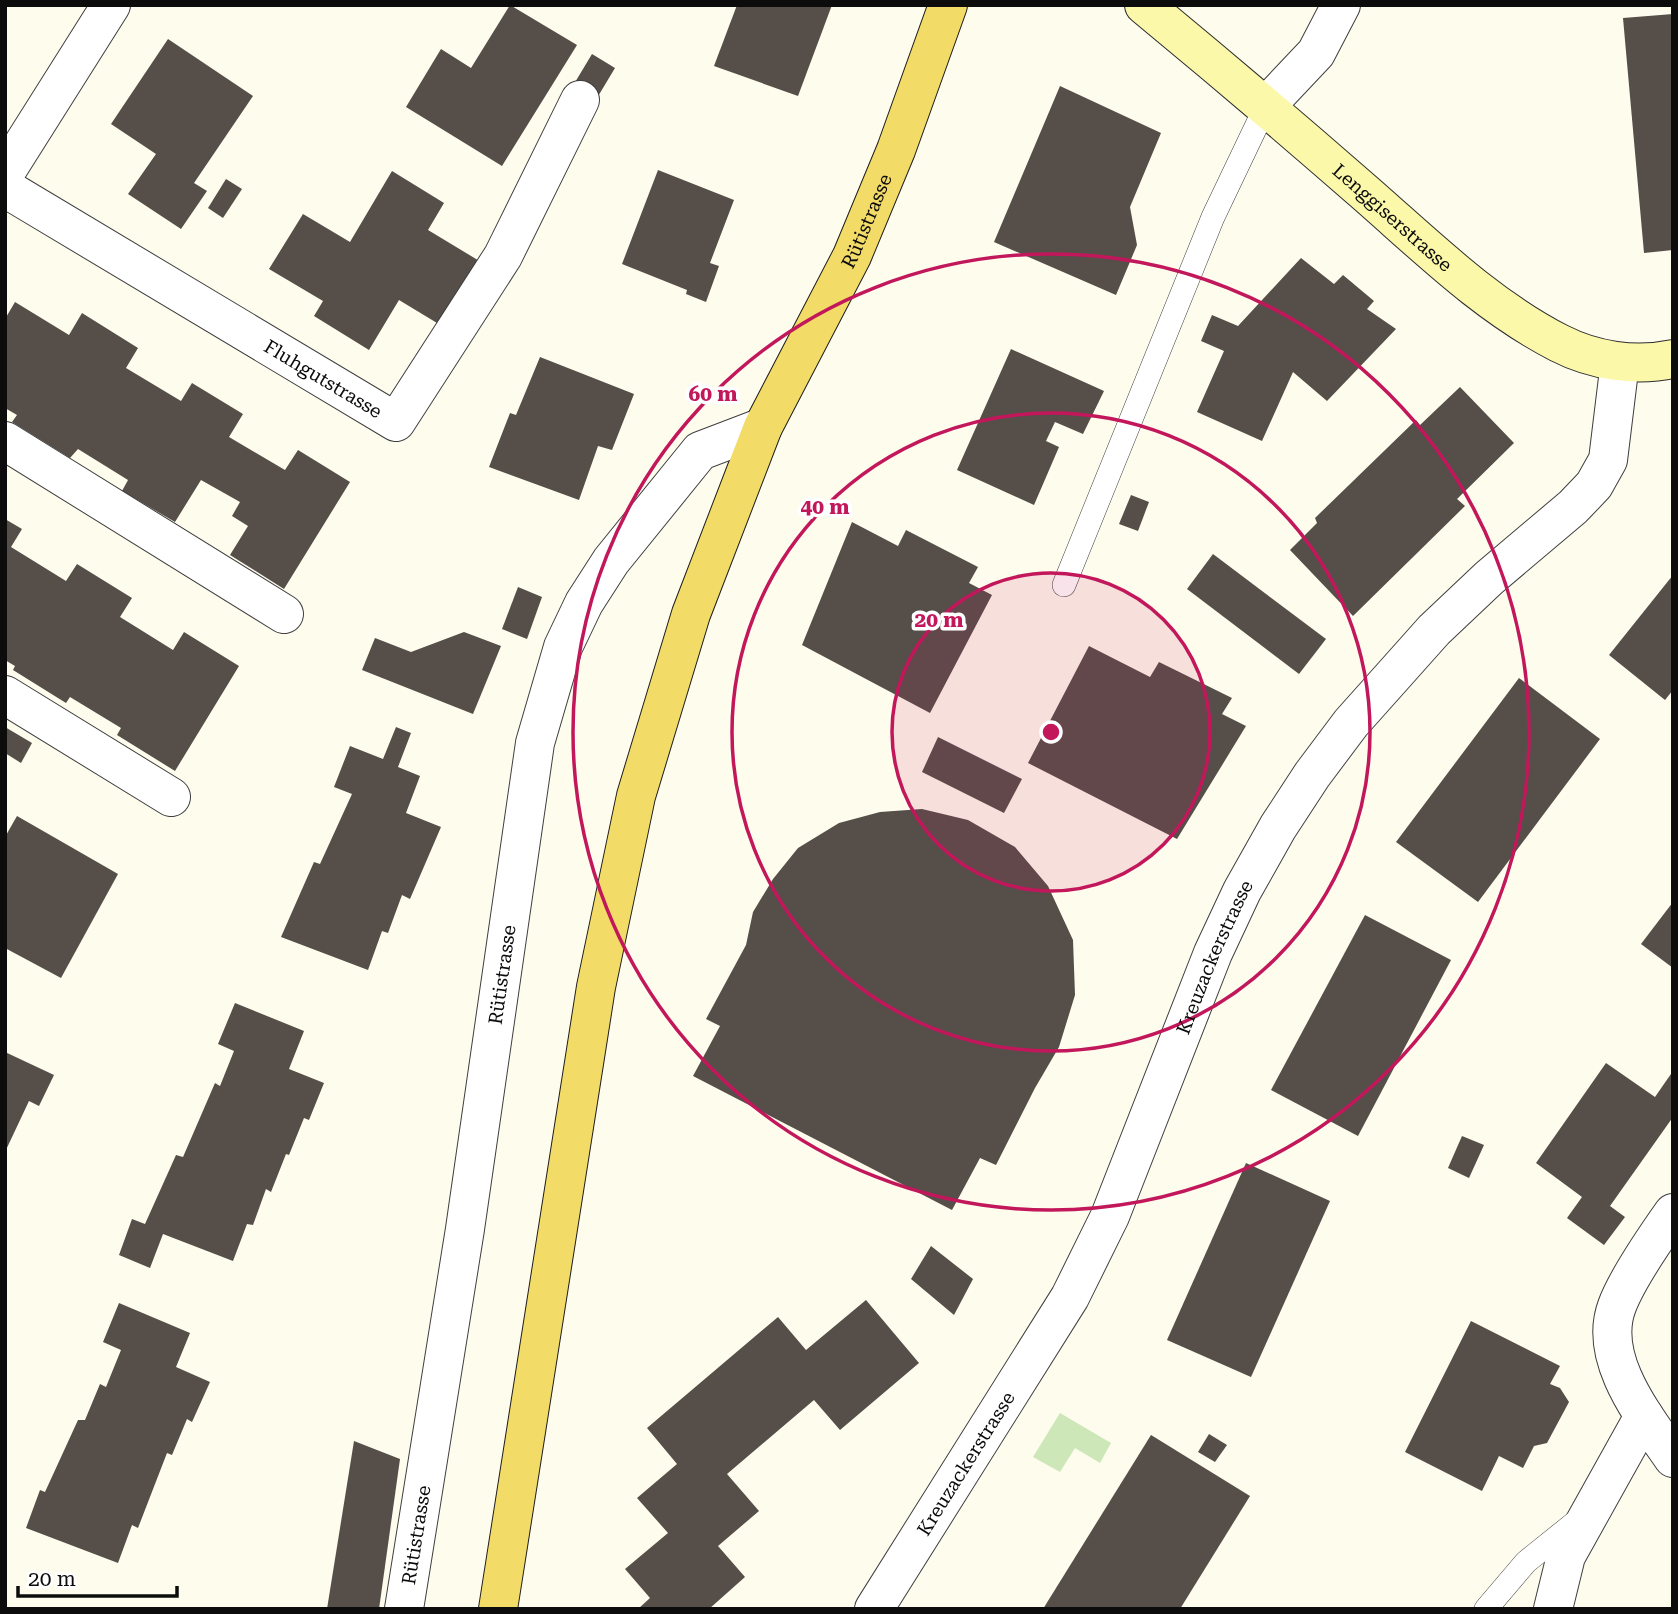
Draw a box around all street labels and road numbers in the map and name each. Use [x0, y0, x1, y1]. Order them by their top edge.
street label: Lenggiserstrasse [1328, 158, 1457, 276]
street label: Rütistrasse [836, 170, 896, 272]
street label: Fluhgutstrasse [260, 334, 387, 423]
street label: Kreuzackerstrasse [1171, 876, 1257, 1037]
street label: Rütistrasse [483, 923, 520, 1026]
street label: Kreuzackerstrasse [912, 1387, 1019, 1540]
street label: Rütistrasse [397, 1484, 435, 1586]

